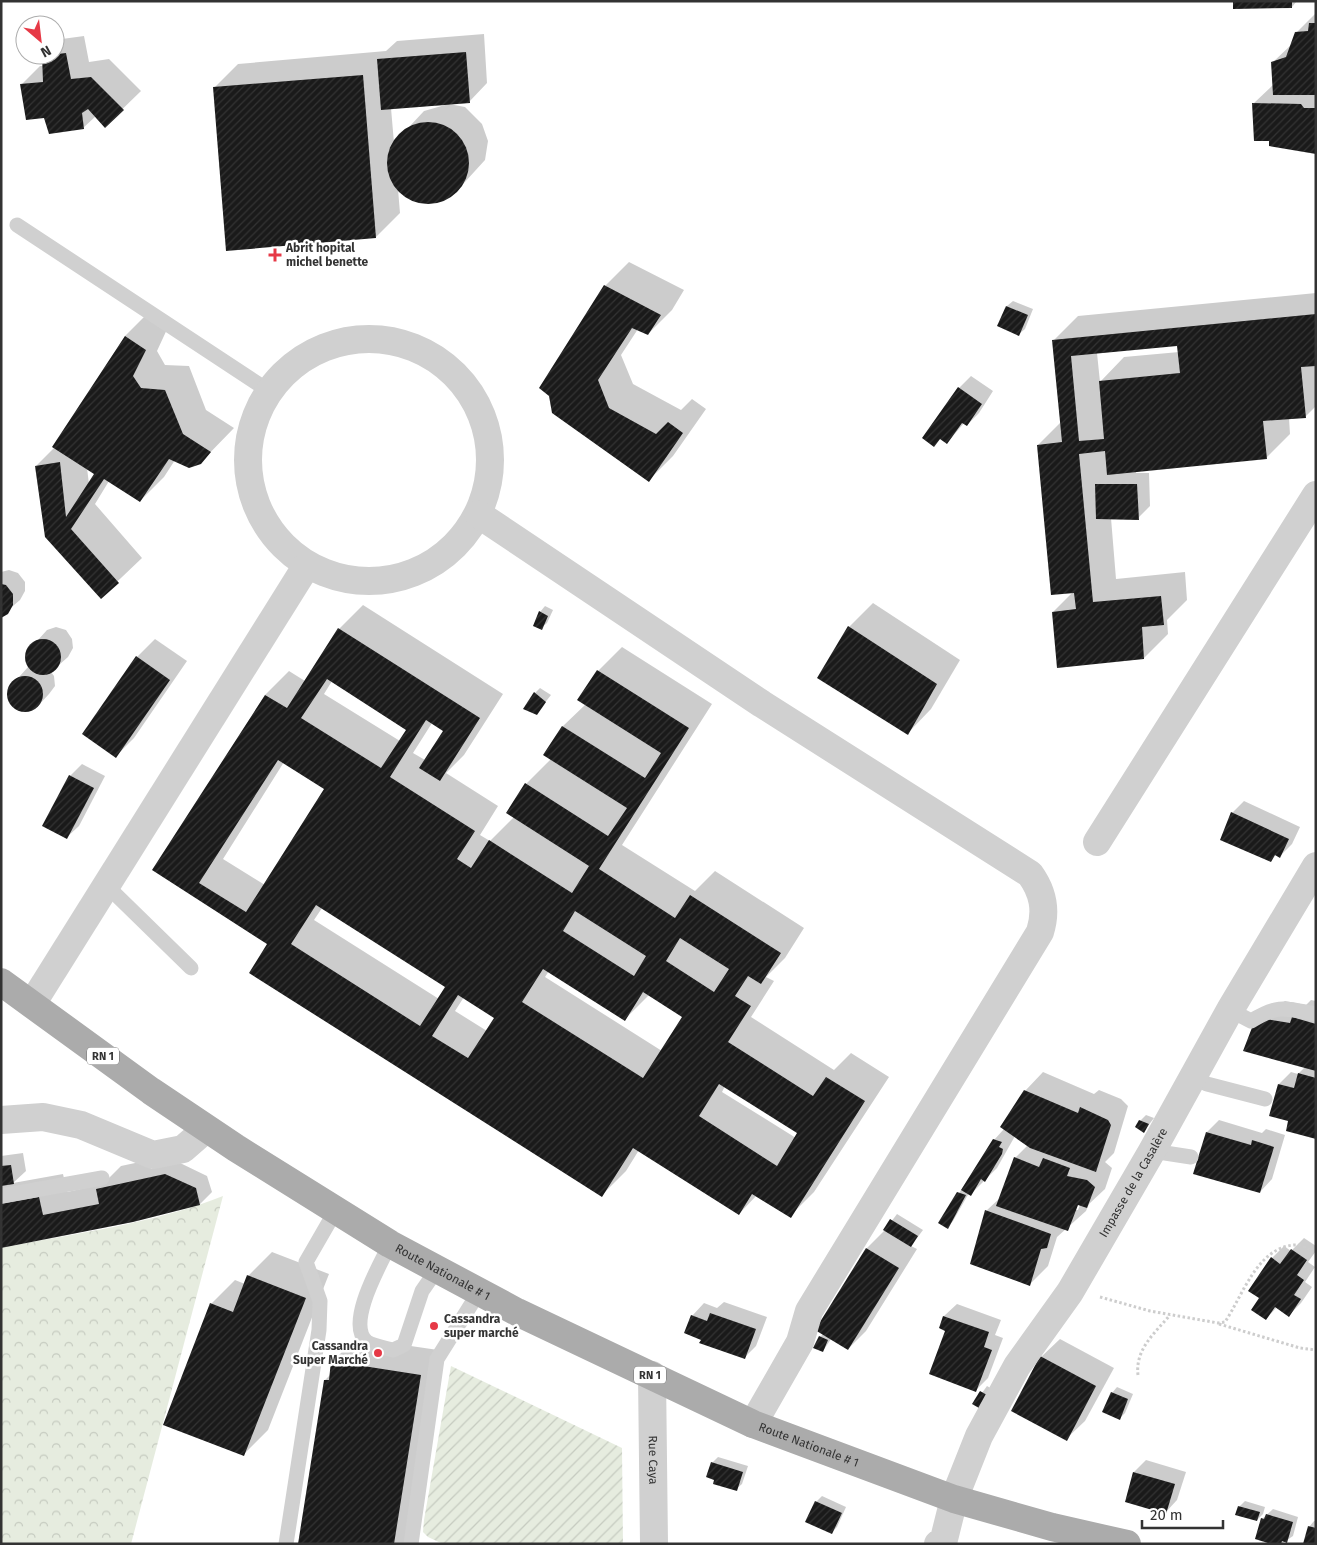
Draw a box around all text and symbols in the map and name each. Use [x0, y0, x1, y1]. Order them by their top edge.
north arrow [15, 15, 65, 65]
text: N [38, 41, 54, 61]
place label: Abrit hopital michel benette [285, 241, 369, 269]
marker: Abrit hopital michel benette [268, 248, 282, 262]
road number: RN 1 [87, 1048, 119, 1064]
street label: Impasse de la Casalère [1096, 1125, 1170, 1240]
street label: Route Nationale # 1 [393, 1241, 493, 1303]
place label: Cassandra super marché [444, 1312, 519, 1340]
marker: Cassandra super marché [428, 1320, 440, 1332]
place label: Cassandra Super Marché [293, 1339, 368, 1367]
marker: Cassandra Super Marché [372, 1347, 384, 1359]
road number: RN 1 [634, 1366, 666, 1384]
street label: Route Nationale # 1 [757, 1420, 861, 1470]
street label: Rue Caya [646, 1435, 660, 1485]
scale bar [1142, 1498, 1223, 1530]
text: 20 m [1150, 1506, 1183, 1524]

